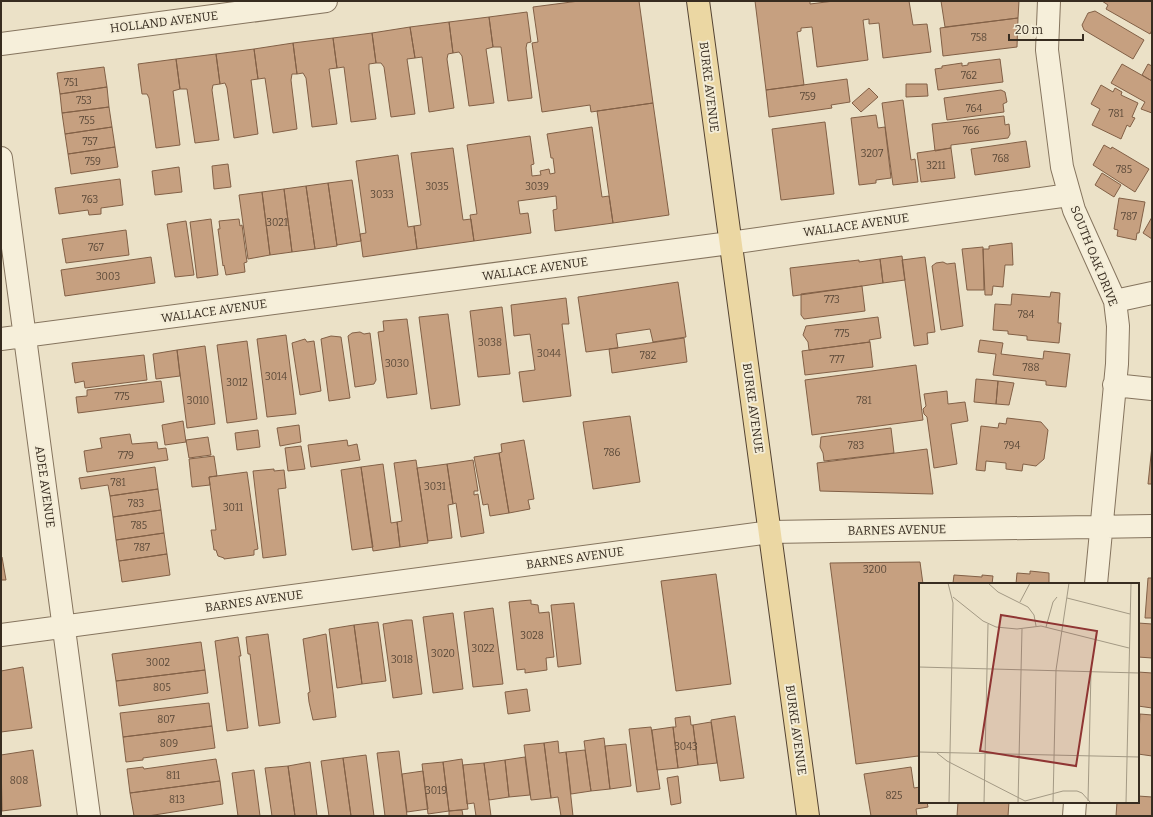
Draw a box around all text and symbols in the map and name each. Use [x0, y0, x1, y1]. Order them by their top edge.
street label: HOLLAND AVENUE [109, 8, 219, 36]
scale bar [1009, 16, 1083, 42]
text: 20 m [1015, 23, 1044, 37]
house number: 758 [971, 32, 987, 44]
street label: BURKE AVENUE [697, 41, 721, 133]
house number: 762 [961, 70, 977, 82]
house number: 751 [64, 77, 78, 89]
house number: 759 [800, 91, 816, 103]
house number: 753 [76, 95, 92, 107]
house number: 764 [966, 103, 982, 115]
house number: 781 [1109, 108, 1123, 120]
house number: 755 [79, 115, 95, 127]
house number: 766 [963, 125, 979, 137]
house number: 757 [82, 136, 98, 148]
house number: 3207 [861, 148, 883, 160]
house number: 768 [993, 153, 1009, 165]
house number: 759 [85, 156, 101, 168]
house number: 3211 [926, 160, 946, 172]
house number: 785 [1116, 164, 1132, 176]
house number: 3035 [425, 181, 449, 193]
house number: 3039 [525, 181, 549, 193]
house number: 3033 [370, 189, 394, 201]
house number: 763 [82, 194, 98, 206]
street label: SOUTH OAK DRIVE [1067, 204, 1121, 308]
street label: WALLACE AVENUE [802, 211, 910, 239]
house number: 787 [1121, 211, 1137, 223]
house number: 3021 [266, 217, 288, 229]
house number: 767 [88, 242, 104, 254]
street label: WALLACE AVENUE [481, 255, 589, 283]
house number: 3003 [96, 271, 120, 283]
house number: 773 [824, 294, 840, 306]
street label: WALLACE AVENUE [160, 297, 268, 325]
house number: 784 [1018, 309, 1035, 321]
house number: 775 [834, 328, 850, 340]
house number: 3038 [478, 337, 502, 349]
house number: 3044 [537, 348, 561, 360]
house number: 782 [640, 350, 656, 362]
house number: 777 [829, 354, 845, 366]
house number: 3030 [385, 358, 409, 370]
street label: BURKE AVENUE [740, 362, 766, 454]
house number: 788 [1023, 362, 1039, 374]
house number: 3014 [265, 371, 287, 383]
house number: 3012 [226, 377, 248, 389]
house number: 775 [114, 391, 130, 403]
house number: 3010 [187, 395, 209, 407]
house number: 781 [857, 395, 871, 407]
house number: 783 [848, 440, 864, 452]
house number: 794 [1004, 440, 1020, 452]
street label: ADEE AVENUE [32, 445, 58, 529]
house number: 786 [604, 447, 620, 459]
house number: 779 [118, 450, 134, 462]
house number: 781 [111, 477, 125, 489]
house number: 3031 [424, 481, 446, 493]
house number: 783 [128, 498, 144, 510]
house number: 3011 [223, 502, 243, 514]
house number: 785 [131, 520, 147, 532]
street label: BARNES AVENUE [848, 522, 946, 538]
house number: 787 [134, 542, 150, 554]
street label: BARNES AVENUE [525, 544, 625, 572]
house number: 3200 [863, 564, 887, 576]
inset map [919, 583, 1139, 803]
street label: BARNES AVENUE [204, 587, 304, 615]
house number: 3028 [520, 630, 544, 642]
house number: 3022 [472, 643, 495, 655]
house number: 3020 [431, 648, 455, 660]
house number: 3018 [391, 654, 413, 666]
house number: 3002 [146, 657, 170, 669]
house number: 805 [153, 682, 171, 694]
street label: BURKE AVENUE [783, 684, 809, 776]
house number: 807 [157, 714, 175, 726]
house number: 809 [160, 738, 178, 750]
house number: 3043 [674, 741, 698, 753]
house number: 811 [166, 770, 180, 782]
house number: 808 [10, 775, 28, 787]
house number: 3019 [425, 785, 447, 797]
house number: 825 [886, 790, 902, 802]
house number: 813 [169, 794, 185, 806]

